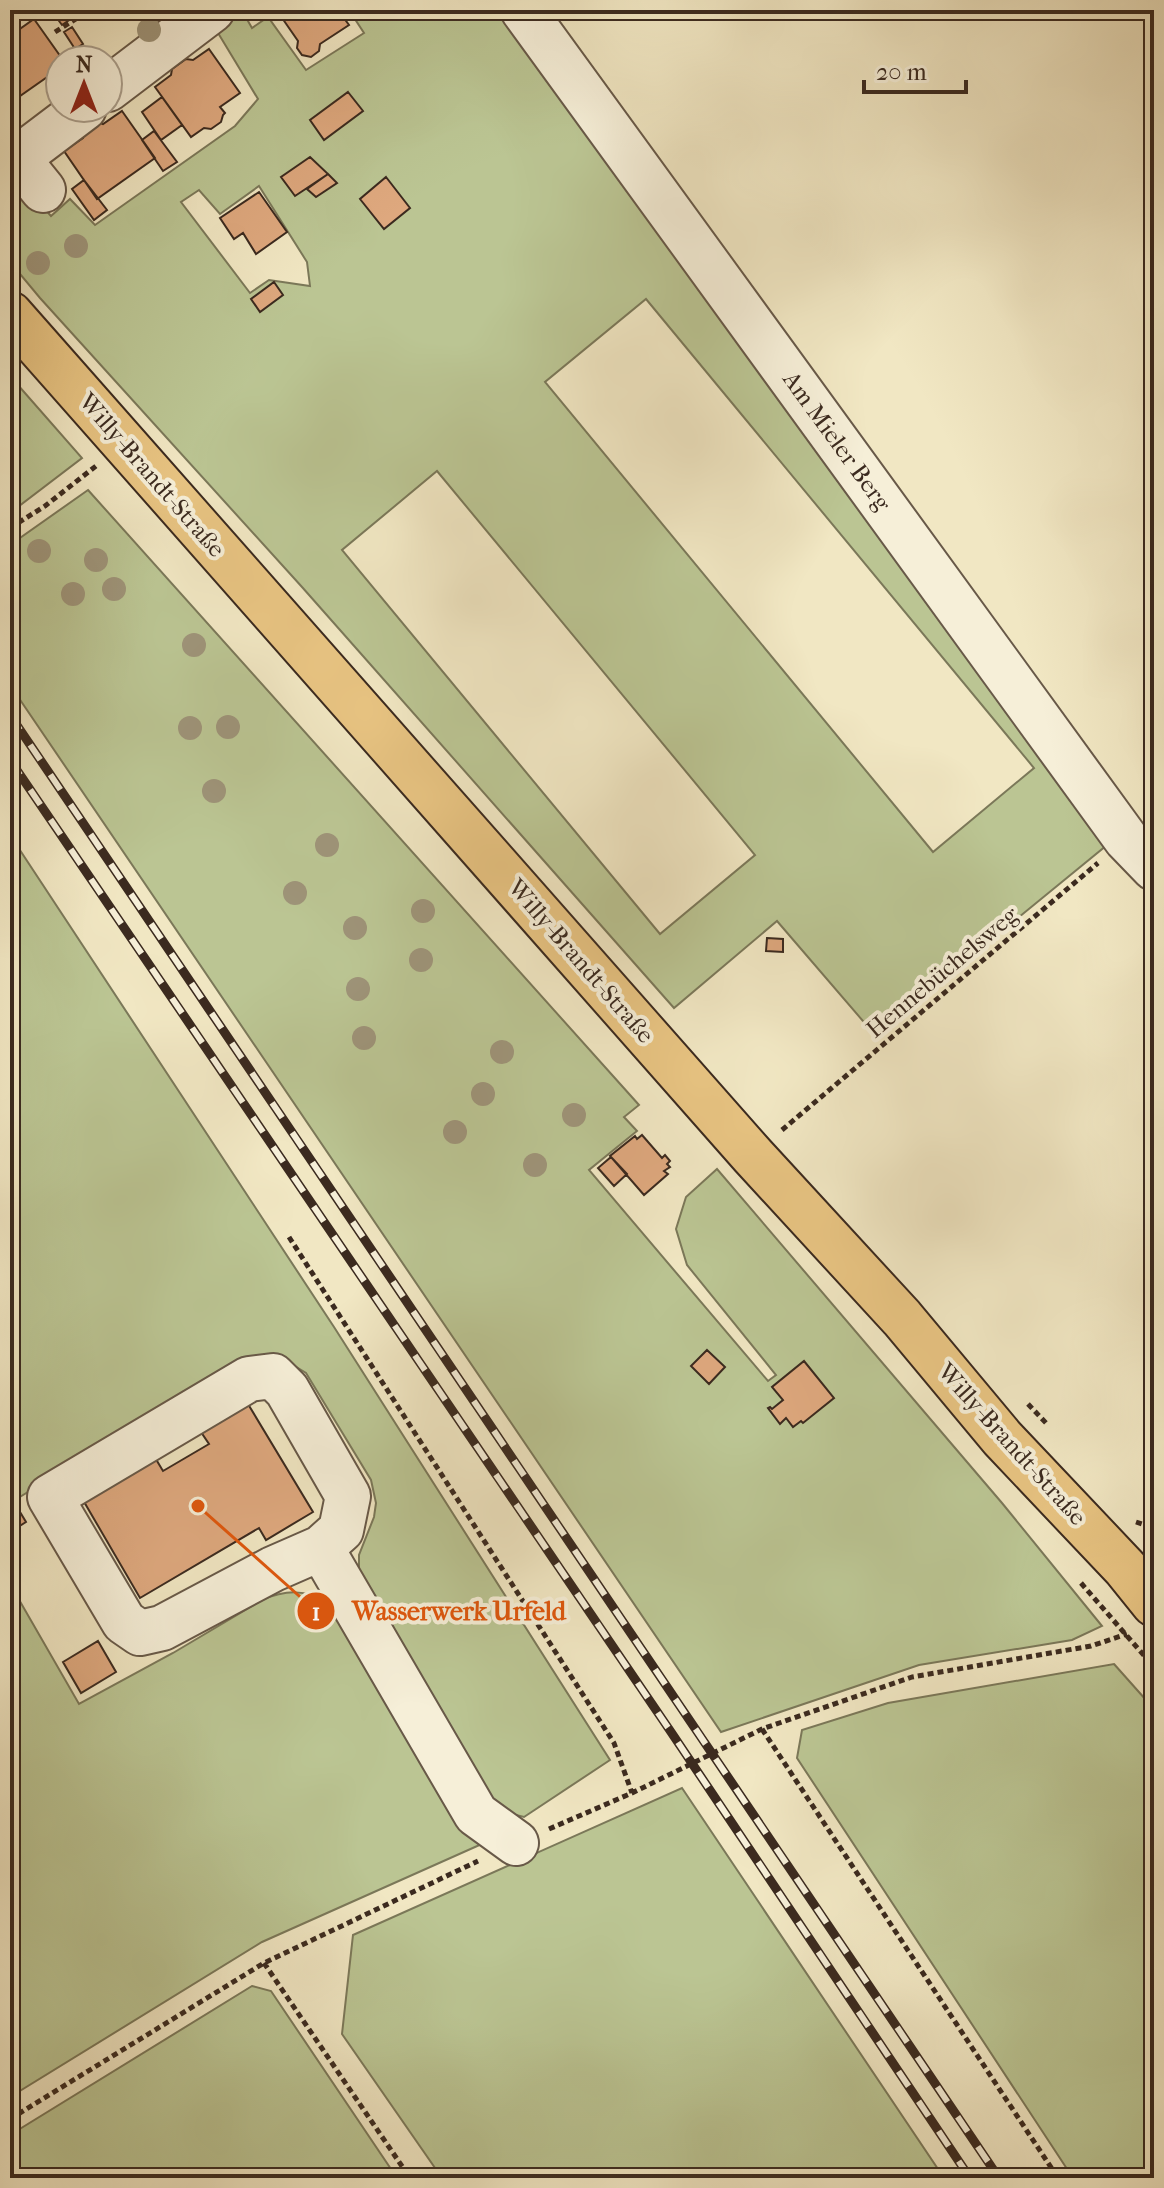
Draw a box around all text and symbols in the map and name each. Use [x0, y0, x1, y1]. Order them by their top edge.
north arrow [44, 44, 124, 124]
scale bar [864, 44, 966, 94]
text: N [76, 52, 93, 78]
text: 20 m [876, 58, 927, 86]
street label: Am Mieler Berg [776, 365, 898, 517]
street label: Willy-Brandt-Straße [72, 386, 231, 563]
street label: Willy-Brandt-Straße [501, 872, 660, 1049]
street label: Hennebüchelsweg [861, 900, 1024, 1044]
street label: Willy-Brandt-Straße [931, 1357, 1092, 1531]
callout: Wasserwerk Urfeld [296, 1586, 582, 1636]
text: Wasserwerk Urfeld [351, 1596, 567, 1627]
text: 1 [312, 1598, 320, 1626]

